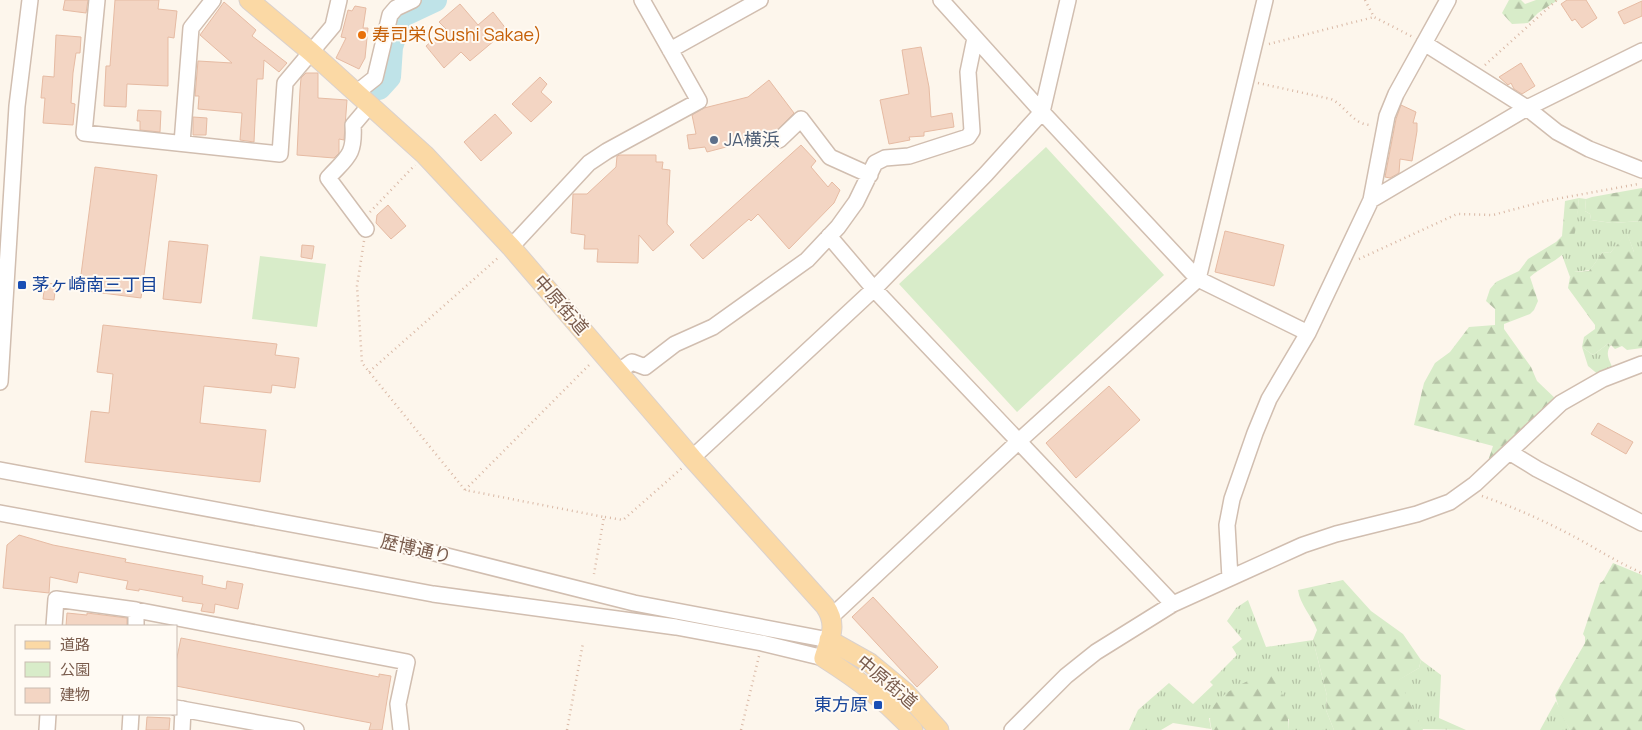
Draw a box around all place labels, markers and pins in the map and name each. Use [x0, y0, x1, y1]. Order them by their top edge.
place label: 寿司栄(Sushi Sakae) [372, 22, 542, 46]
marker: 寿司栄(Sushi Sakae) [356, 29, 368, 41]
place label: JA横浜 [724, 127, 779, 151]
marker: JA横浜 [708, 134, 720, 146]
place label: 茅ヶ崎南三丁目 [32, 272, 158, 296]
marker: 茅ヶ崎南三丁目 [16, 279, 28, 291]
place label: 東方原 [814, 692, 868, 716]
marker: 東方原 [872, 699, 884, 711]

